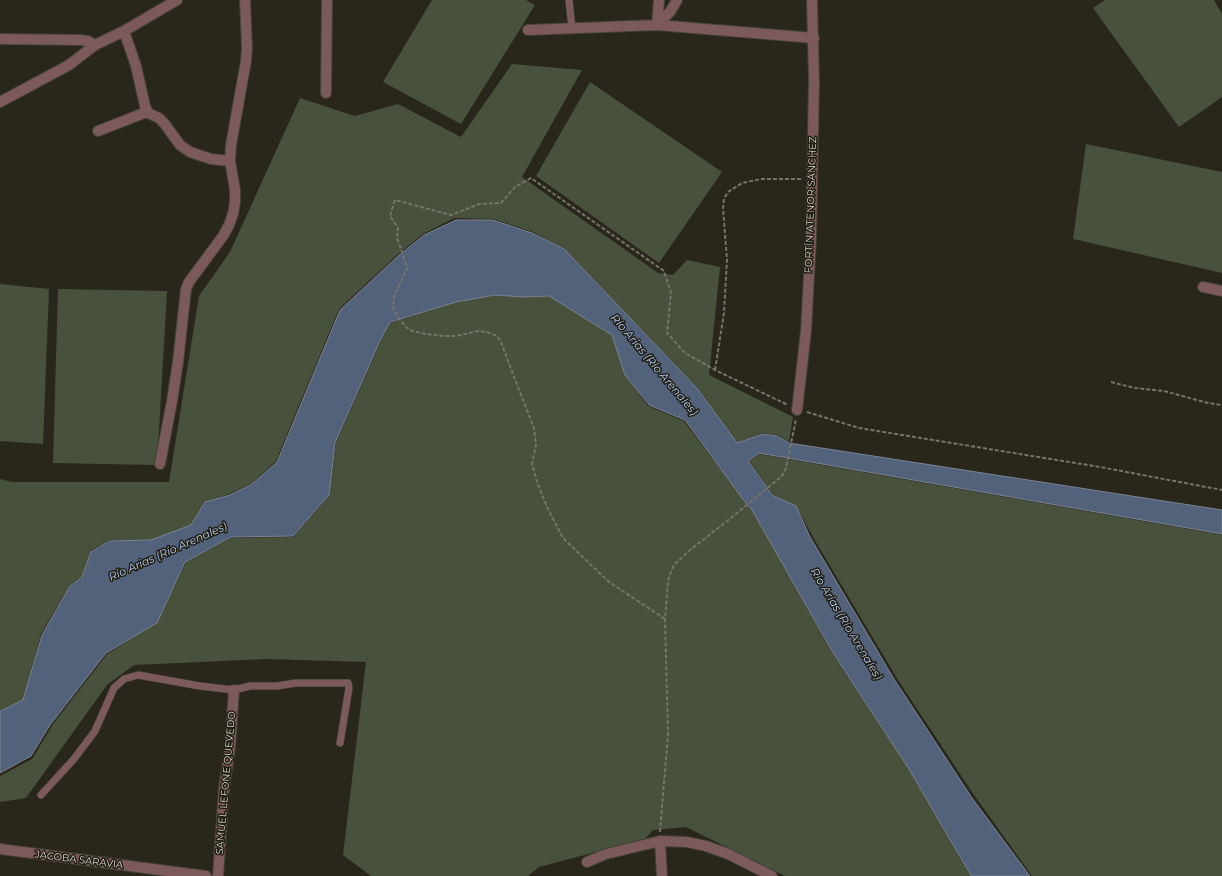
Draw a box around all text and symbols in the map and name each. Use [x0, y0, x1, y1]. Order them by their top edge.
street label: FORTÍN ATENOR SÁNCHEZ [803, 136, 819, 274]
water label: Río Arias (Río Arenales) [608, 312, 700, 418]
water label: Río Arias (Río Arenales) [107, 520, 229, 584]
water label: Río Arias (Río Arenales) [807, 566, 885, 682]
street label: SAMUEL LEFONE QUEVEDO [214, 711, 238, 855]
street label: JACOBA SARAVIA [34, 849, 124, 871]

